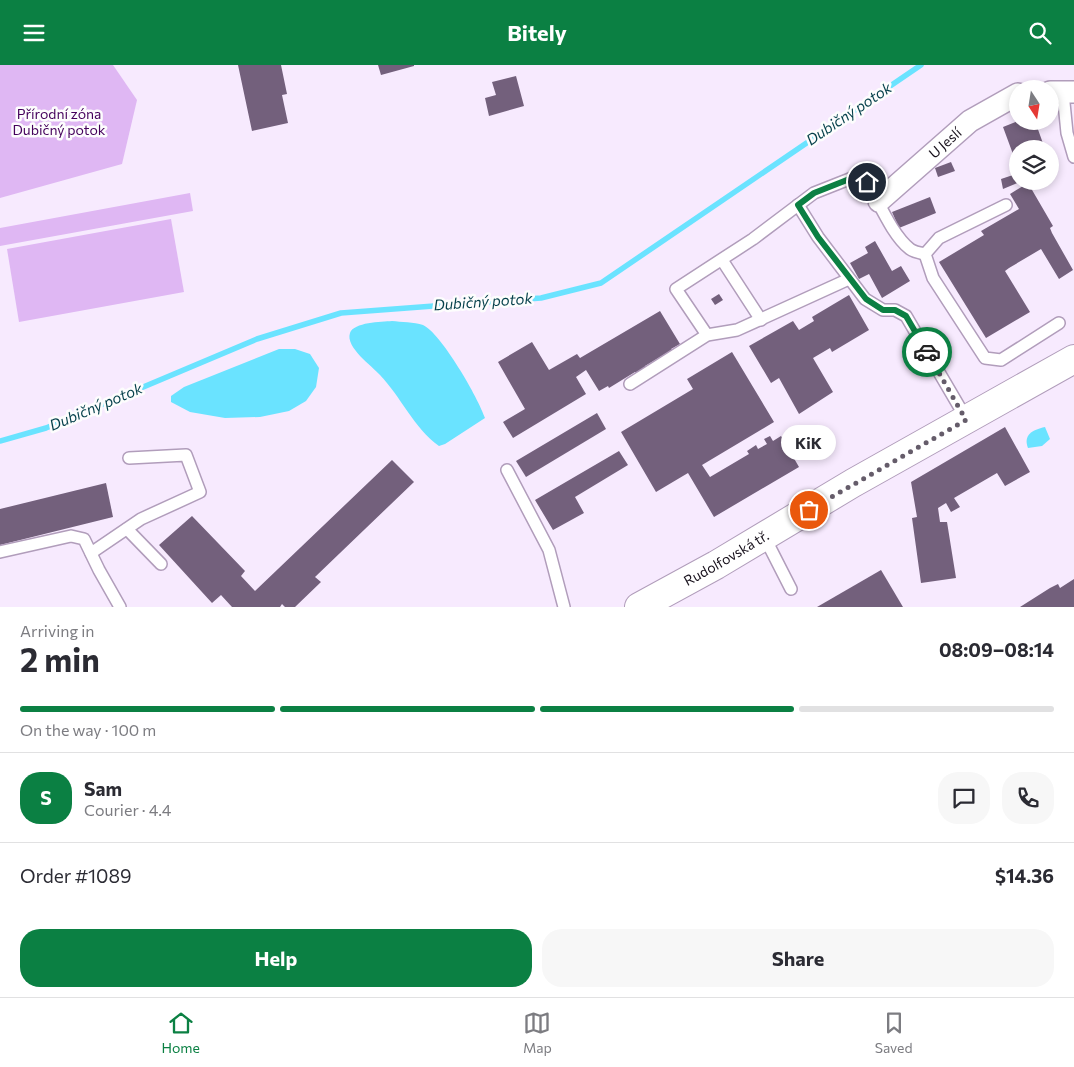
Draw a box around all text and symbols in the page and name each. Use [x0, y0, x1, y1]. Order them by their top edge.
icon: menu [20, 19, 48, 47]
text: Bitely [507, 19, 567, 46]
icon: search [1026, 19, 1054, 47]
water label: Dubičný potok [802, 77, 895, 148]
north arrow [1009, 80, 1059, 130]
map controls [1009, 80, 1059, 190]
park label: Přírodní zóna Dubičný potok [13, 105, 106, 138]
street label: U Jeslí [925, 123, 965, 161]
button: layers [1009, 140, 1059, 190]
pin [846, 161, 888, 203]
icon: home [853, 168, 881, 196]
water label: Dubičný potok [433, 289, 534, 313]
courier [902, 327, 952, 377]
icon: car [913, 338, 941, 366]
water label: Dubičný potok [46, 378, 146, 434]
callout: KiK [782, 425, 836, 460]
text: KiK [795, 433, 822, 452]
pin [788, 489, 830, 531]
icon: bag [795, 496, 823, 524]
street label: Rudolfovská tř. [681, 526, 772, 589]
text: Arriving in [20, 621, 94, 640]
text: 08:09–08:14 [939, 638, 1054, 661]
text: 2 min [20, 639, 100, 679]
text: On the way · 100 m [20, 720, 156, 739]
button: chat [938, 772, 990, 824]
button: phone [1002, 772, 1054, 824]
text: Sam [84, 777, 122, 800]
text: S [40, 786, 52, 809]
text: Courier · 4.4 [84, 800, 171, 819]
text: Order #1089 [20, 864, 132, 887]
text: $14.36 [995, 864, 1054, 887]
button: Help [20, 929, 532, 987]
button: Share [542, 929, 1054, 987]
tab: Home [161, 1009, 200, 1056]
tab: Map [523, 1009, 552, 1056]
tab: Saved [875, 1009, 913, 1056]

